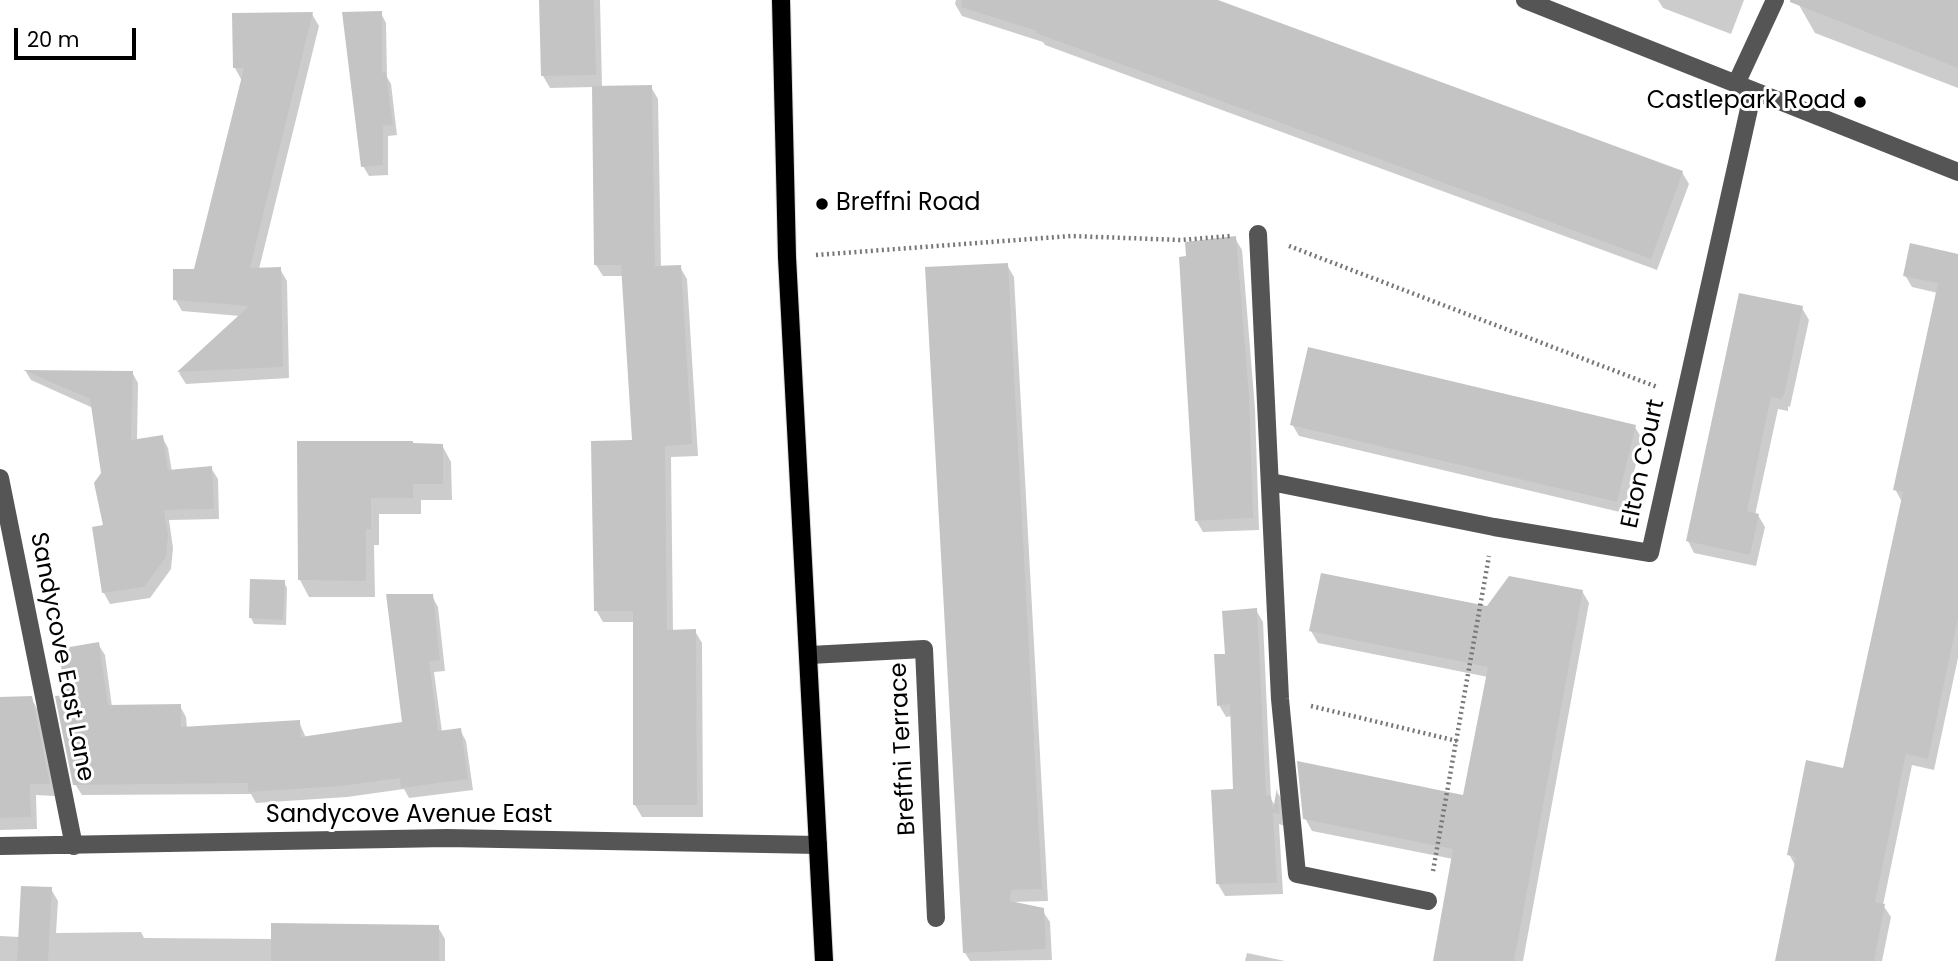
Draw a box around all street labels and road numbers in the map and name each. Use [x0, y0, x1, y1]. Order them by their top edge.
street label: Elton Court [1616, 397, 1672, 531]
street label: Sandycove East Lane [23, 530, 99, 784]
street label: Breffni Terrace [885, 662, 923, 836]
street label: Sandycove Avenue East [266, 802, 552, 830]

